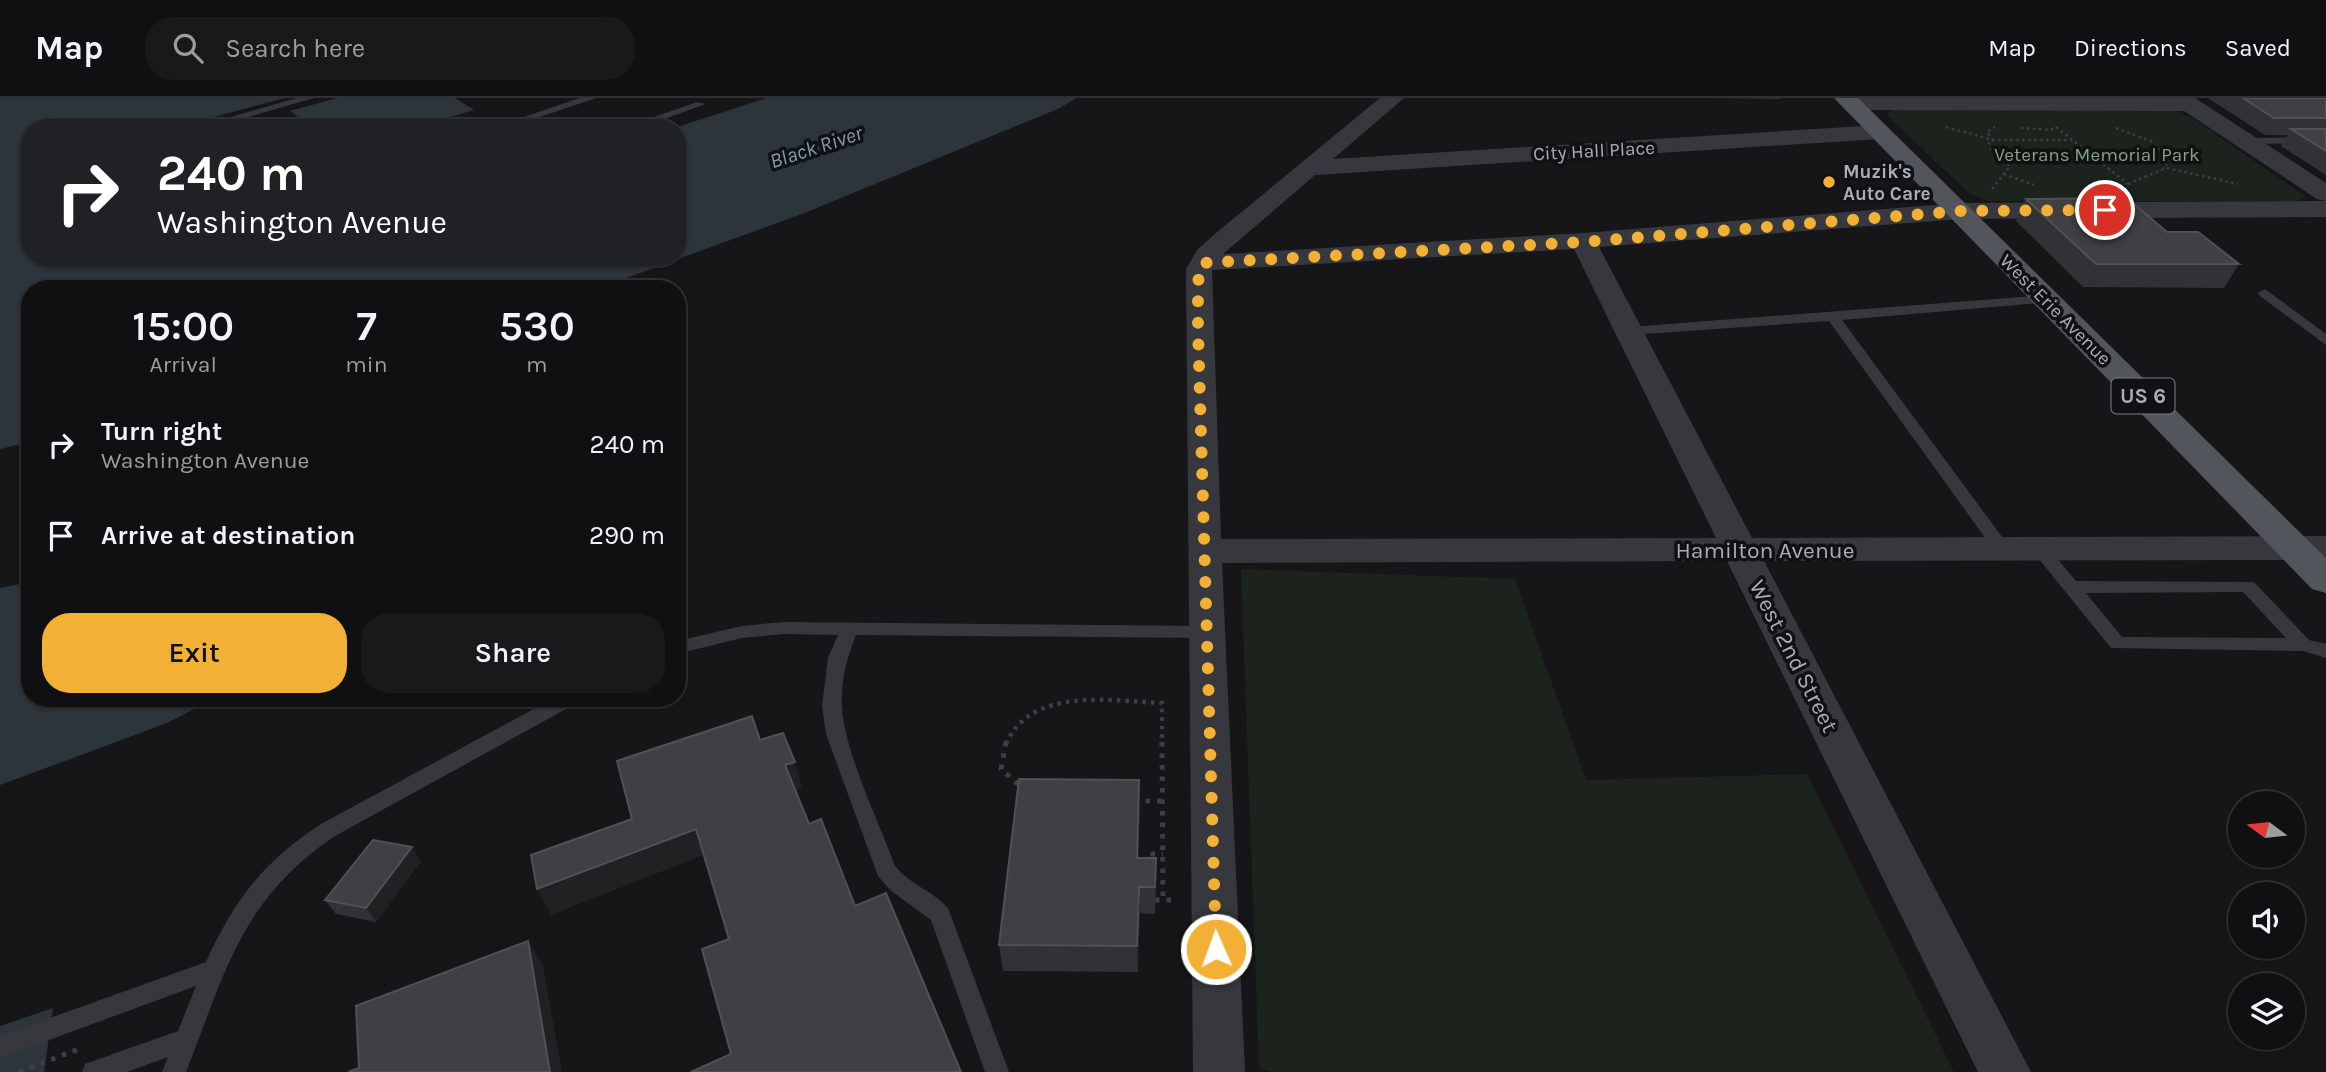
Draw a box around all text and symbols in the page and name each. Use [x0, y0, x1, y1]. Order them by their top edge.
search box [145, 17, 635, 80]
text: Map [35, 29, 103, 67]
icon: search [169, 29, 207, 67]
text: Search here [225, 33, 365, 64]
text: Map [1988, 34, 2036, 62]
text: Directions [2074, 34, 2187, 62]
text: Saved [2225, 34, 2291, 62]
water label: Black River [767, 120, 866, 173]
street label: City Hall Place [1533, 137, 1656, 165]
park label: Veterans Memorial Park [1994, 144, 2200, 166]
text: 240 m [157, 145, 306, 202]
icon: right [42, 147, 133, 238]
place label: Muzik's Auto Care [1843, 161, 1931, 205]
marker: Muzik's Auto Care [1821, 174, 1837, 190]
pin [2075, 180, 2135, 240]
icon: arrive [2086, 191, 2124, 229]
text: Washington Avenue [157, 204, 447, 241]
street label: West Erie Avenue [1995, 250, 2115, 370]
text: 15:00 [132, 301, 234, 351]
text: 7 [356, 301, 377, 351]
text: 530 [499, 301, 575, 351]
text: Arrival [149, 351, 217, 378]
text: min [345, 351, 388, 378]
text: m [526, 351, 548, 378]
road number: US 6 [2112, 378, 2174, 414]
text: Turn right [101, 416, 222, 447]
icon: right [42, 426, 80, 464]
text: 240 m [589, 429, 665, 460]
text: Washington Avenue [101, 447, 309, 474]
icon: arrive [42, 517, 80, 555]
text: Arrive at destination [101, 520, 355, 551]
text: 290 m [589, 520, 665, 551]
street label: Hamilton Avenue [1675, 537, 1855, 564]
street label: West 2nd Street [1744, 576, 1844, 737]
button: Exit [42, 613, 347, 693]
button: Share [361, 613, 665, 693]
north arrow [2228, 791, 2305, 868]
map controls [2228, 791, 2305, 1050]
button: sound [2228, 882, 2305, 959]
position arrow [1179, 912, 1253, 986]
button: layers [2228, 973, 2305, 1050]

